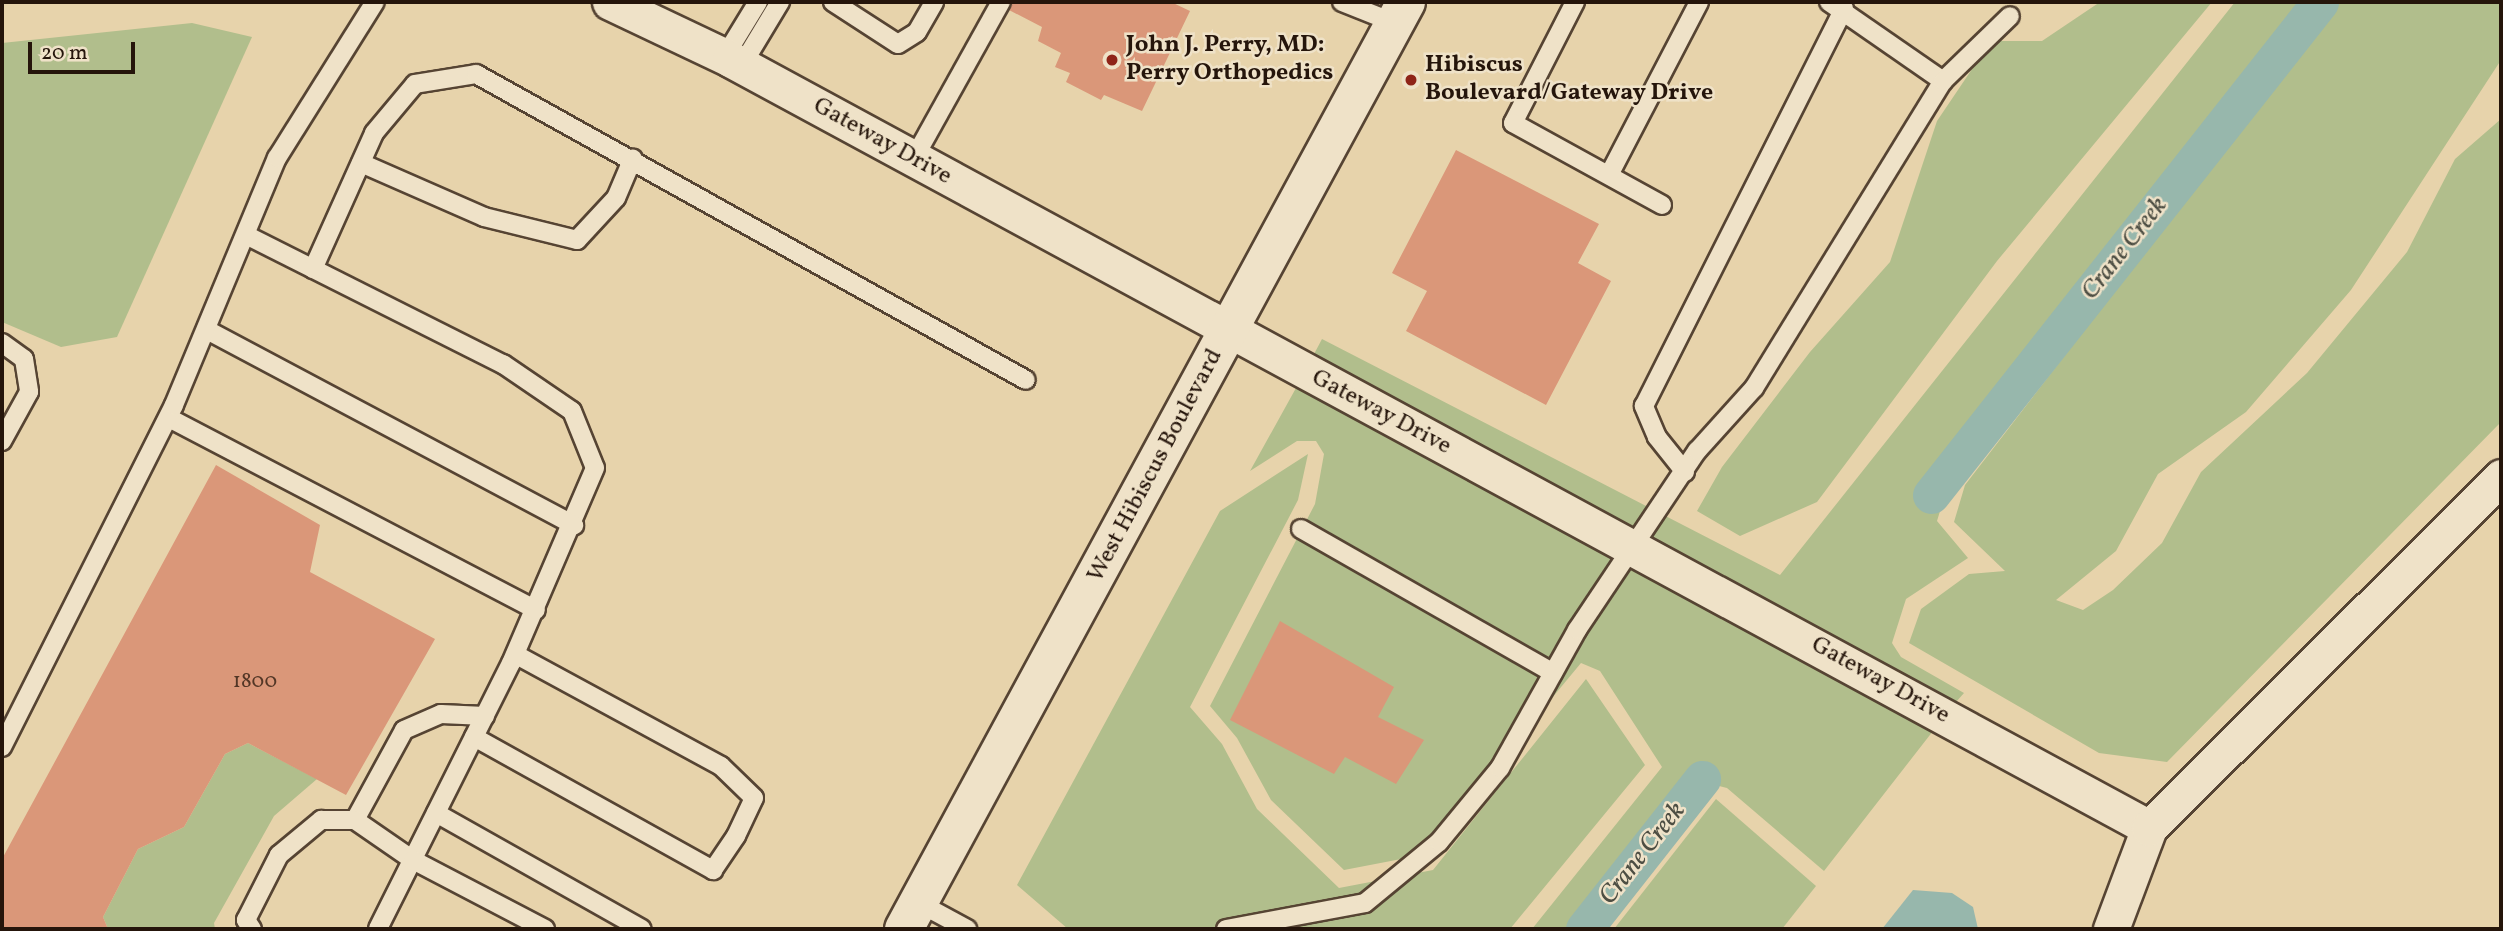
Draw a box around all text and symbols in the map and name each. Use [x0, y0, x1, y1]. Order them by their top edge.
scale bar [32, 28, 138, 72]
place label: John J. Perry, MD: Perry Orthopedics [1126, 32, 1334, 88]
text: 20 m [41, 39, 87, 68]
marker: John J. Perry, MD: Perry Orthopedics [1104, 52, 1120, 68]
place label: Hibiscus Boulevard/Gateway Drive [1425, 52, 1714, 108]
marker: Hibiscus Boulevard/Gateway Drive [1403, 72, 1419, 88]
street label: Gateway Drive [807, 92, 957, 192]
water label: Crane Creek [2075, 191, 2175, 307]
street label: West Hibiscus Boulevard [1082, 344, 1230, 588]
street label: Gateway Drive [1306, 364, 1456, 462]
street label: Gateway Drive [1805, 631, 1955, 731]
house number: 1800 [233, 669, 277, 695]
water label: Crane Creek [1593, 796, 1693, 912]

